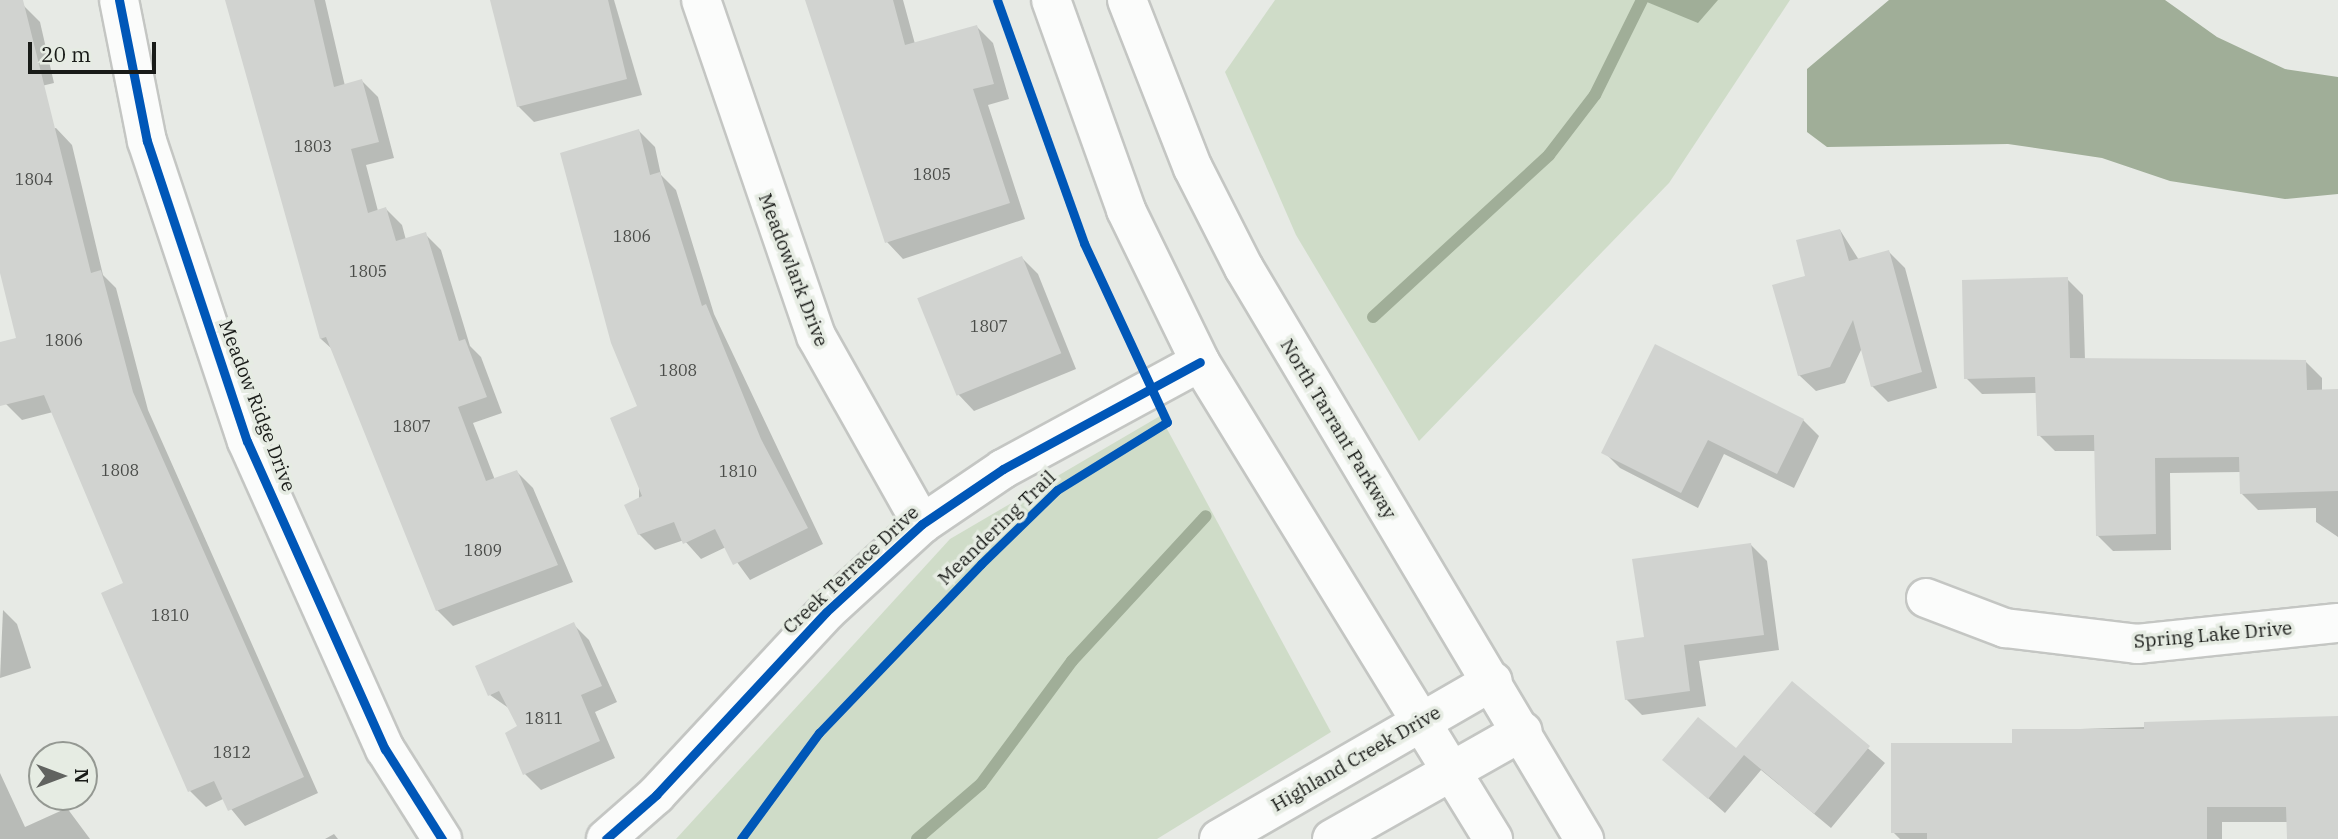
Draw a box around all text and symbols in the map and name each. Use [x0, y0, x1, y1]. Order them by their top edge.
scale bar [32, 28, 159, 72]
text: 20 m [41, 40, 91, 68]
house number: 1803 [294, 136, 332, 156]
house number: 1805 [913, 164, 951, 184]
house number: 1804 [15, 169, 53, 189]
street label: Meadowlark Drive [753, 190, 833, 350]
house number: 1806 [613, 226, 651, 246]
house number: 1805 [349, 261, 387, 281]
house number: 1807 [970, 316, 1008, 336]
street label: Meadow Ridge Drive [214, 317, 300, 495]
house number: 1806 [45, 330, 83, 350]
street label: North Tarrant Parkway [1275, 335, 1401, 523]
house number: 1808 [659, 360, 697, 380]
house number: 1807 [393, 416, 431, 436]
house number: 1808 [101, 460, 139, 480]
house number: 1810 [719, 461, 757, 481]
street label: Meandering Trail [933, 466, 1061, 590]
street label: Creek Terrace Drive [778, 501, 924, 639]
house number: 1809 [464, 540, 502, 560]
house number: 1810 [151, 605, 189, 625]
street label: Spring Lake Drive [2133, 617, 2293, 653]
street label: Highland Creek Drive [1267, 701, 1445, 817]
house number: 1811 [525, 708, 563, 728]
north arrow [28, 741, 98, 811]
house number: 1812 [213, 742, 251, 762]
text: N [70, 768, 94, 784]

